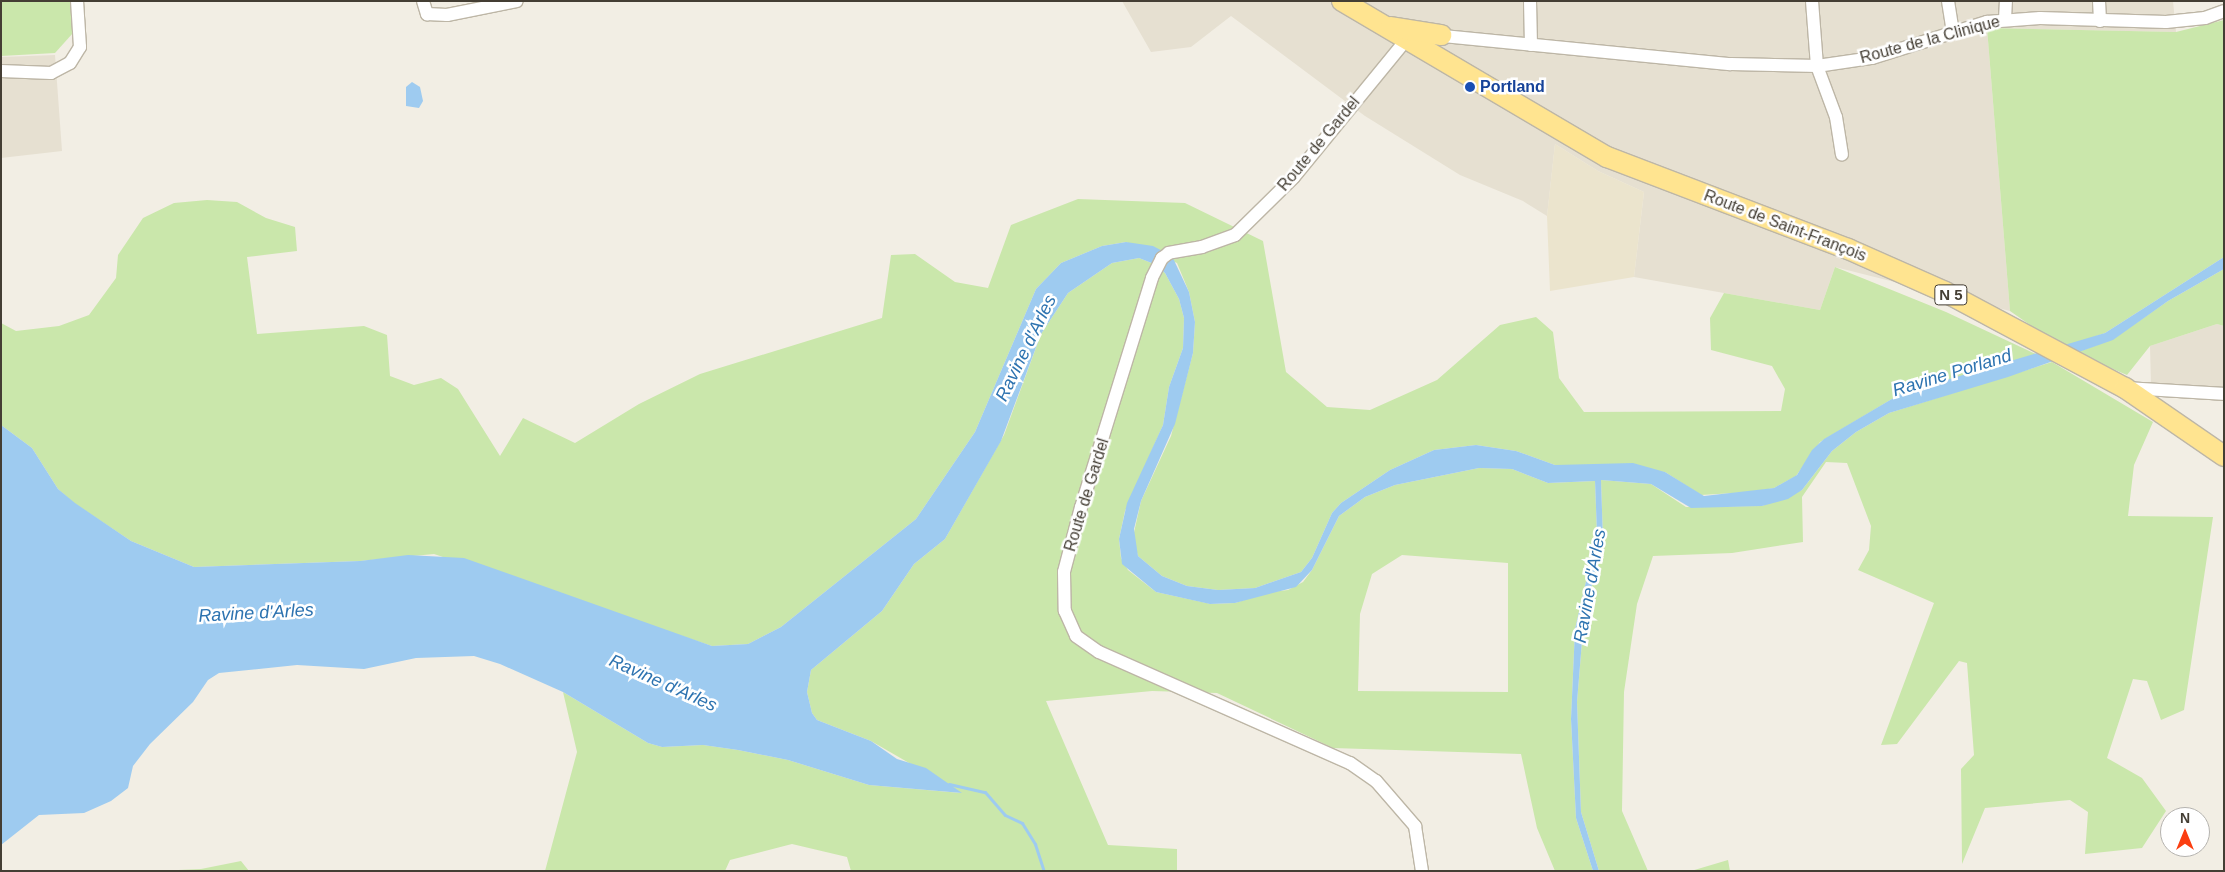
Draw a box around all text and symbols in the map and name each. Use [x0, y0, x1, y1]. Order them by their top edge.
street label: Route de la Clinique [1858, 12, 2002, 68]
place label: Portland [1480, 77, 1545, 97]
marker: Portland [1464, 81, 1476, 93]
street label: Route de Gardel [1274, 93, 1364, 195]
street label: Route de Saint-François [1701, 186, 1869, 266]
road number: N 5 [1934, 282, 1968, 308]
water label: Ravine d'Arles [991, 291, 1061, 405]
water label: Ravine Porland [1890, 345, 2014, 401]
street label: Route de Gardel [1061, 436, 1113, 554]
water label: Ravine d'Arles [1569, 527, 1611, 645]
water label: Ravine d'Arles [198, 599, 314, 627]
water label: Ravine d'Arles [606, 650, 720, 716]
north arrow [2160, 807, 2210, 857]
text: N [2180, 810, 2190, 826]

